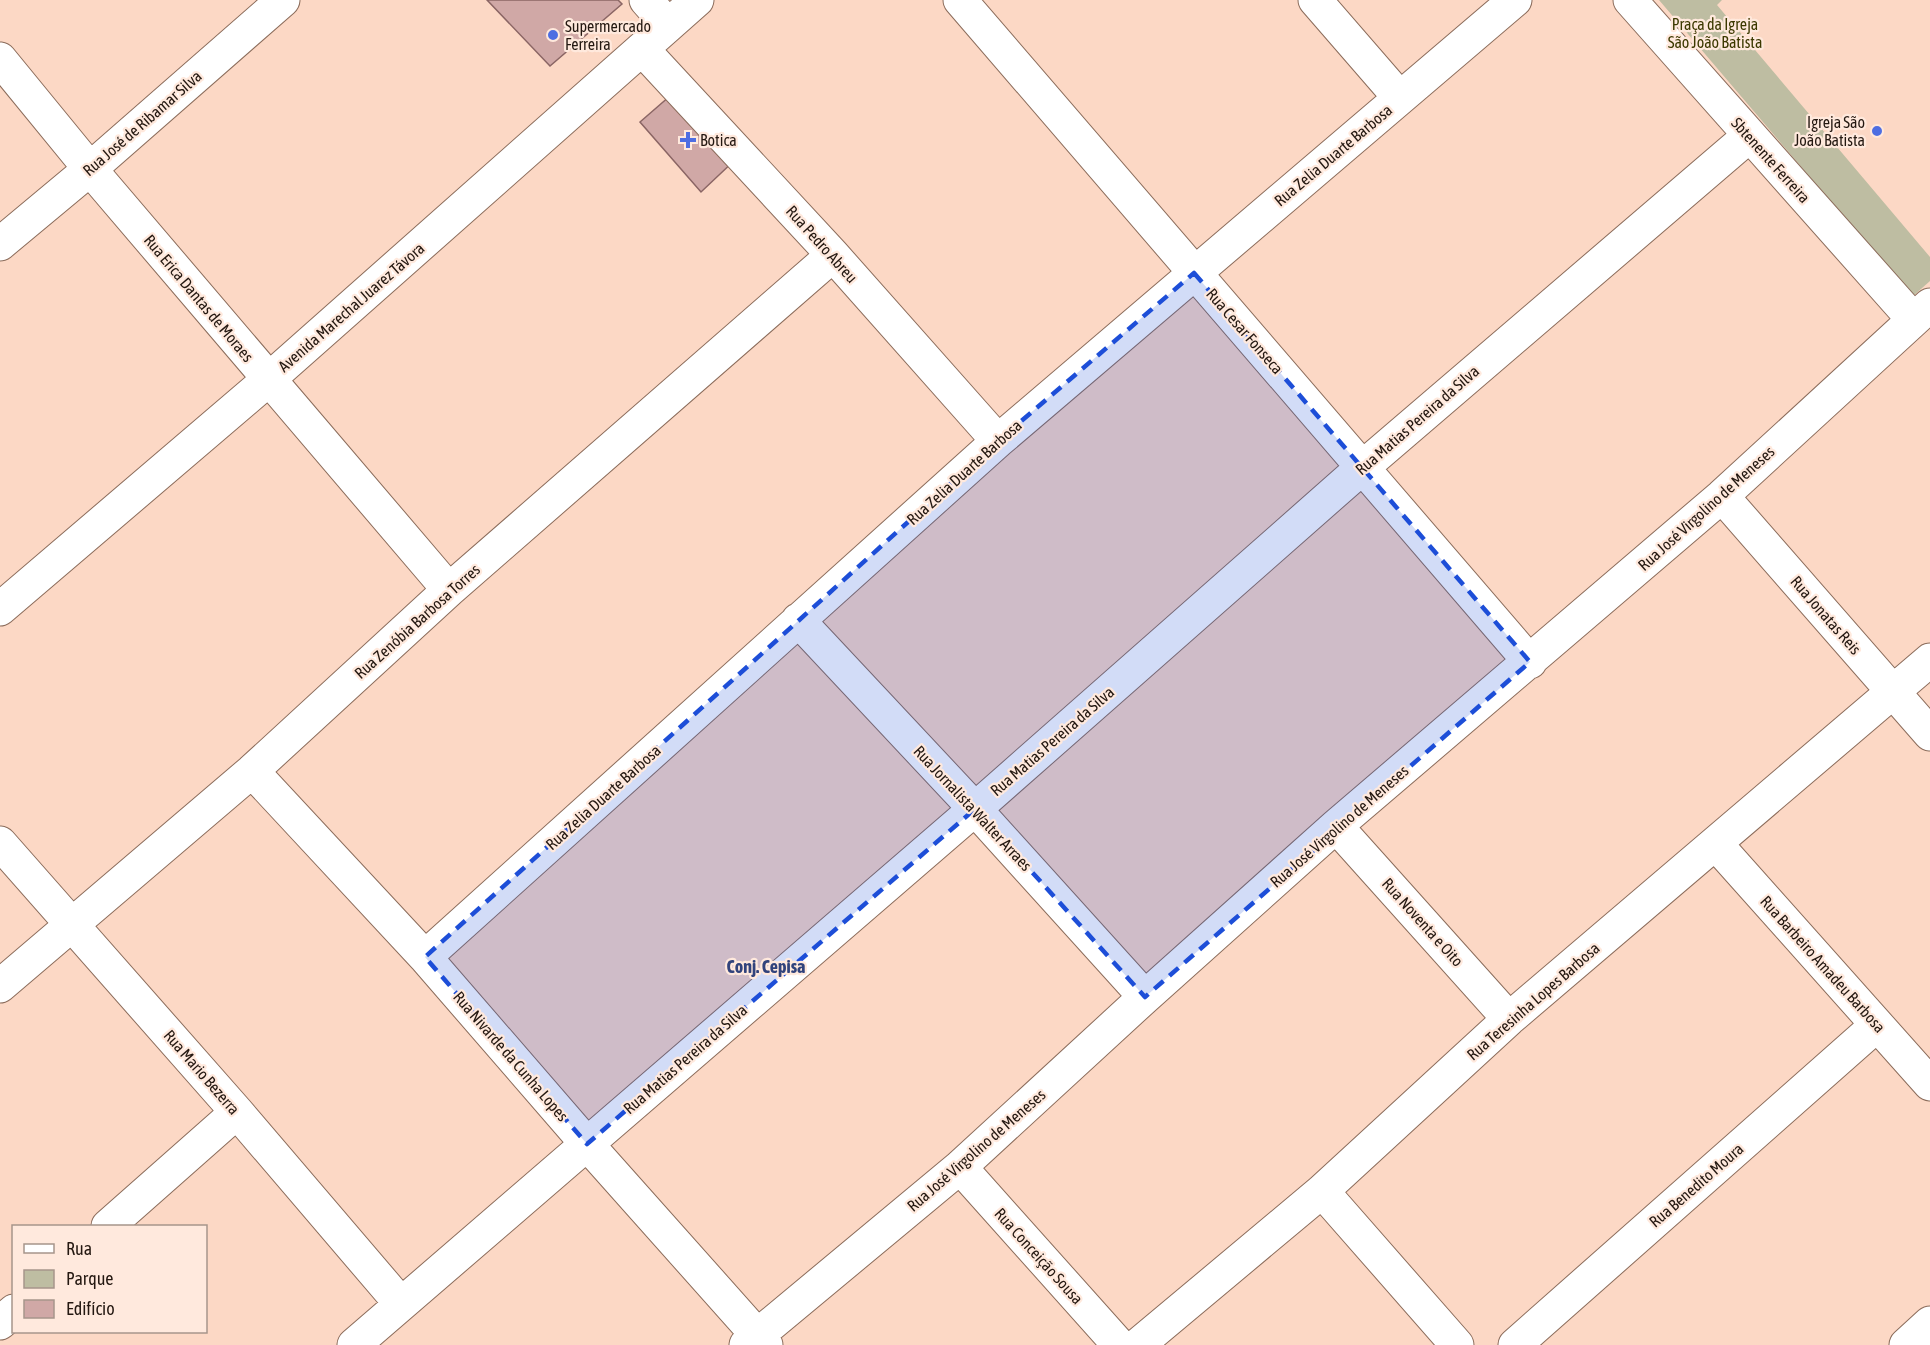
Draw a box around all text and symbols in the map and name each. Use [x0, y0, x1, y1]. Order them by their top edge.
park label: Praça da Igreja São João Batista [1668, 15, 1762, 51]
place label: Supermercado Ferreira [565, 17, 651, 53]
marker: Supermercado Ferreira [546, 28, 560, 42]
street label: Rua José de Ribamar Silva [79, 67, 205, 179]
street label: Rua Zelia Duarte Barbosa [1271, 101, 1395, 209]
place label: Igreja São João Batista [1794, 113, 1865, 149]
street label: Sbtenente Ferreira [1728, 114, 1814, 206]
marker: Igreja São João Batista [1870, 124, 1884, 138]
place label: Botica [700, 131, 737, 149]
marker: Botica [681, 133, 695, 147]
street label: Rua Pedro Abreu [783, 202, 861, 286]
street label: Rua Erica Dantas de Moraes [141, 231, 258, 365]
street label: Avenida Marechal Juarez Távora [274, 239, 428, 375]
street label: Rua Cesar Fonseca [1203, 285, 1287, 377]
street label: Rua Matias Pereira da Silva [1352, 362, 1482, 478]
street label: Rua Zelia Duarte Barbosa [903, 416, 1025, 528]
street label: Rua José Virgolino de Meneses [1634, 442, 1779, 575]
street label: Rua Zenóbia Barbosa Torres [351, 560, 483, 682]
street label: Rua Jonatas Reis [1787, 572, 1865, 658]
street label: Rua Matias Pereira da Silva [987, 683, 1117, 799]
street label: Rua Zelia Duarte Barbosa [542, 741, 664, 853]
street label: Rua Jornalista Walter Arraes [910, 742, 1036, 875]
street label: Rua José Virgolino de Meneses [1266, 761, 1413, 892]
street label: Rua Noventa e Oito [1379, 874, 1467, 970]
street label: Rua Barbeiro Amadeu Barbosa [1757, 892, 1889, 1036]
street label: Rua Teresinha Lopes Barbosa [1463, 939, 1604, 1064]
district label: Conj. Cepisa [727, 956, 805, 977]
street label: Rua Nivarde da Cunha Lopes [449, 988, 572, 1125]
street label: Rua Matias Pereira da Silva [620, 1001, 750, 1117]
street label: Rua Mario Bezerra [160, 1026, 244, 1118]
street label: Rua José Virgolino de Meneses [903, 1085, 1050, 1216]
street label: Rua Benedito Moura [1645, 1139, 1747, 1231]
street label: Rua Conceição Sousa [990, 1204, 1087, 1308]
legend [12, 1225, 207, 1333]
text: Rua [66, 1238, 92, 1259]
text: Parque [66, 1268, 114, 1289]
text: Edifício [66, 1298, 115, 1319]

